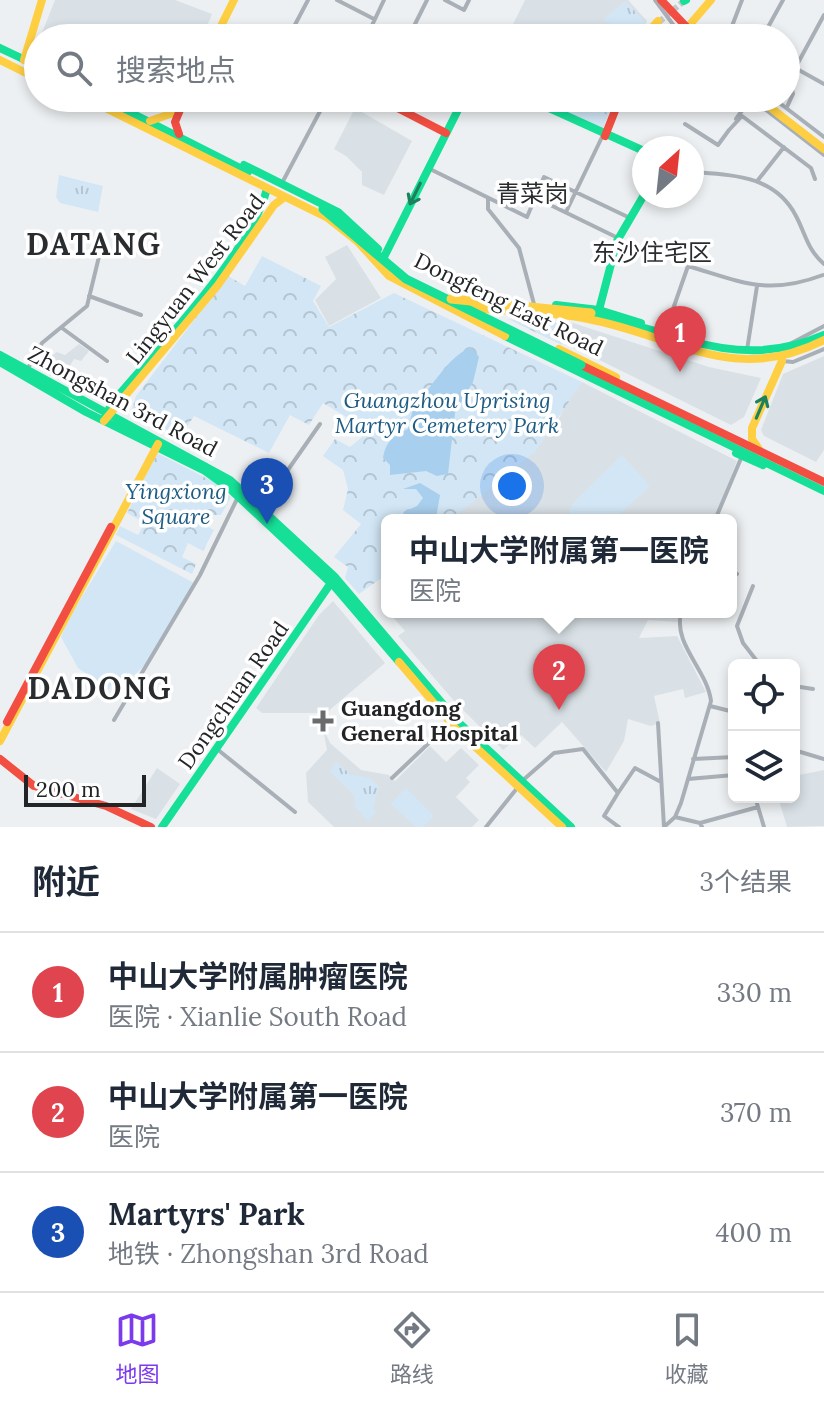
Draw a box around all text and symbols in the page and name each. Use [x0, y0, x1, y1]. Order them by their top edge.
search box [24, 24, 800, 112]
icon: search [52, 46, 96, 90]
text: 搜索地点 [116, 51, 236, 89]
north arrow [632, 136, 704, 208]
district label: 青菜岗 [496, 178, 568, 209]
one-way arrow [407, 182, 422, 206]
street label: Lingyuan West Road [120, 188, 270, 370]
district label: DATANG [26, 225, 162, 263]
district label: 东沙住宅区 [592, 237, 712, 268]
street label: Dongfeng East Road [410, 246, 608, 362]
pin: 1 [654, 306, 706, 372]
street label: Zhongshan 3rd Road [24, 339, 222, 463]
park label: Guangzhou Uprising Martyr Cemetery Park [335, 386, 559, 439]
one-way arrow [755, 395, 770, 420]
pin: 3 [241, 458, 293, 524]
your location [492, 466, 532, 506]
park label: Yingxiong Square [125, 477, 227, 530]
popup [381, 514, 737, 618]
text: 中山大学附属第一医院 [409, 531, 709, 569]
text: 医院 [409, 574, 461, 607]
street label: Dongchuan Road [172, 616, 294, 774]
pin: 2 [533, 644, 585, 710]
map controls [728, 659, 800, 803]
button: locate [728, 659, 800, 731]
district label: DADONG [28, 669, 172, 707]
place label: Guangdong General Hospital [341, 694, 518, 747]
marker: Guangdong General Hospital [312, 710, 334, 732]
button: layers [728, 731, 800, 803]
scale bar [24, 771, 146, 807]
text: 200 m [36, 775, 101, 803]
text: 附近 [32, 860, 100, 903]
text: 3个结果 [700, 865, 792, 898]
text: 中山大学附属肿瘤医院 [108, 957, 408, 995]
text: 1 [53, 976, 63, 1009]
text: 330 m [717, 976, 792, 1009]
text: 医院 · Xianlie South Road [108, 1000, 407, 1033]
text: 中山大学附属第一医院 [108, 1077, 408, 1115]
text: 2 [51, 1096, 65, 1129]
text: 370 m [720, 1096, 792, 1129]
text: 医院 [108, 1120, 160, 1153]
text: Martyrs' Park [108, 1195, 305, 1233]
text: 3 [51, 1216, 65, 1249]
text: 400 m [716, 1216, 792, 1249]
text: 地铁 · Zhongshan 3rd Road [108, 1237, 429, 1270]
tab: 地图 [115, 1308, 159, 1388]
tab: 路线 [390, 1308, 434, 1388]
tab: 收藏 [665, 1308, 709, 1388]

